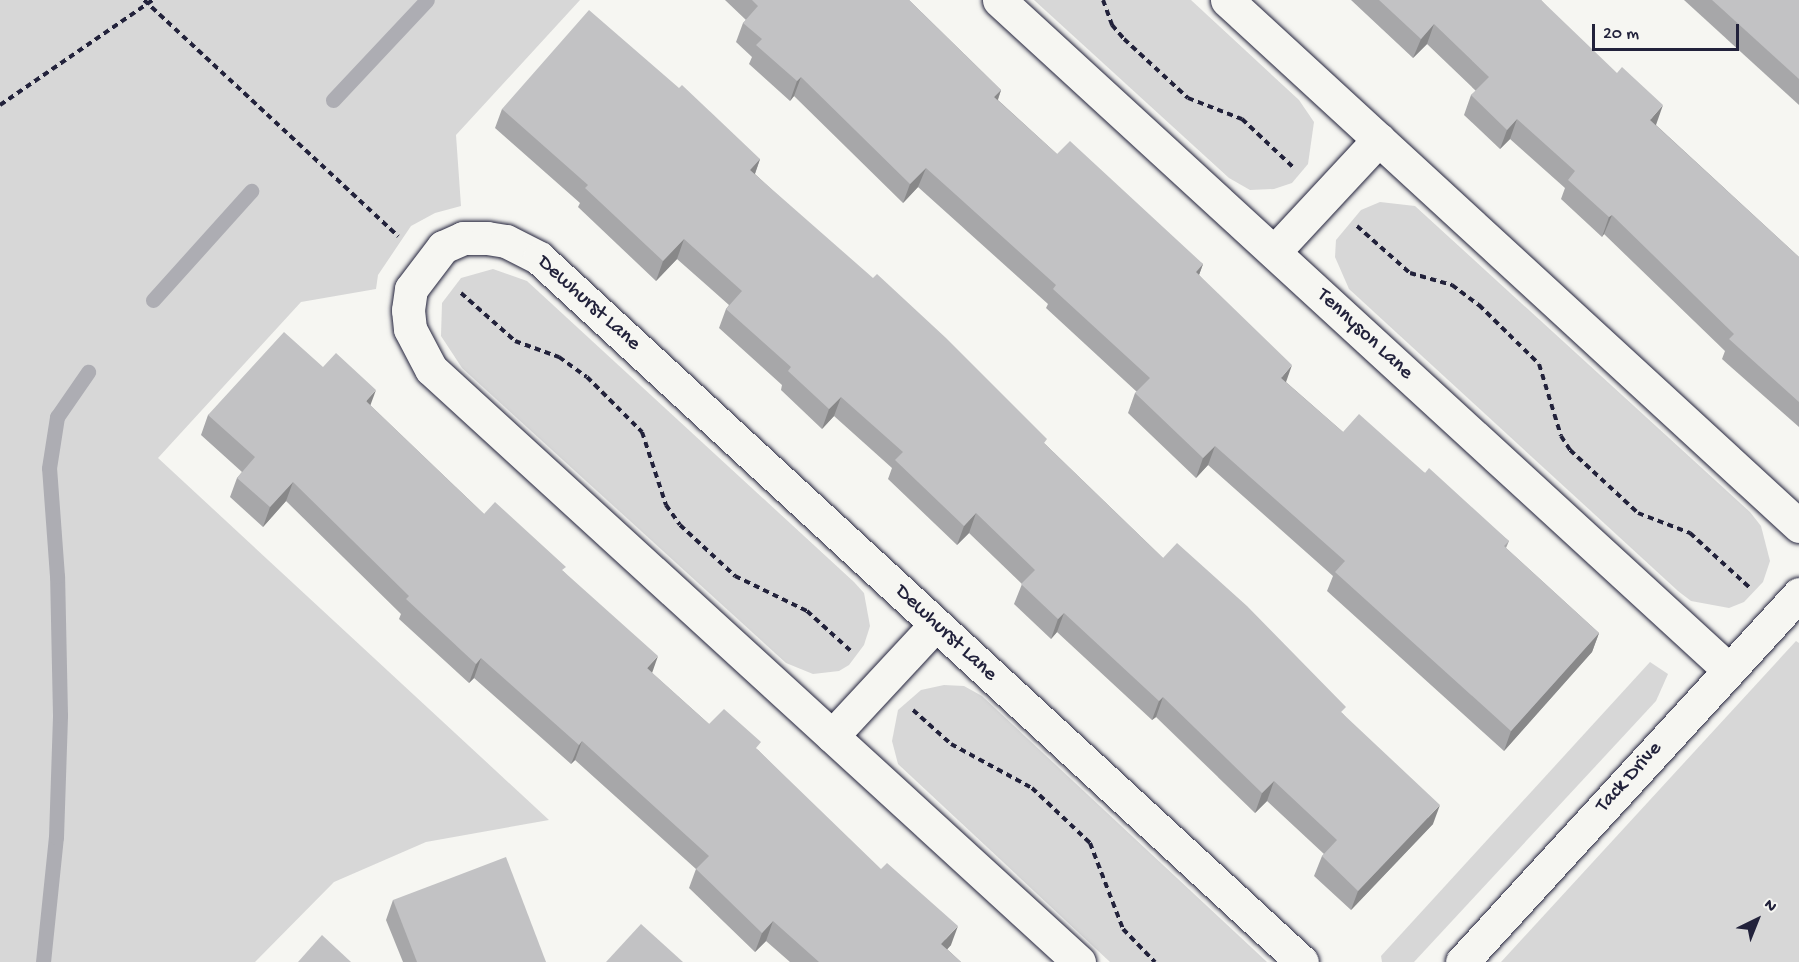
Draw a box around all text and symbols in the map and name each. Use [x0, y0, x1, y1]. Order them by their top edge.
scale bar [1595, 12, 1742, 50]
text: 20 m [1603, 24, 1639, 45]
street label: Dewhurst Lane [531, 251, 645, 357]
street label: Tennyson Lane [1310, 284, 1418, 386]
street label: Dewhurst Lane [889, 580, 1001, 688]
street label: Tack Drive [1592, 737, 1668, 819]
north arrow [1727, 890, 1787, 950]
text: N [1759, 896, 1780, 917]

